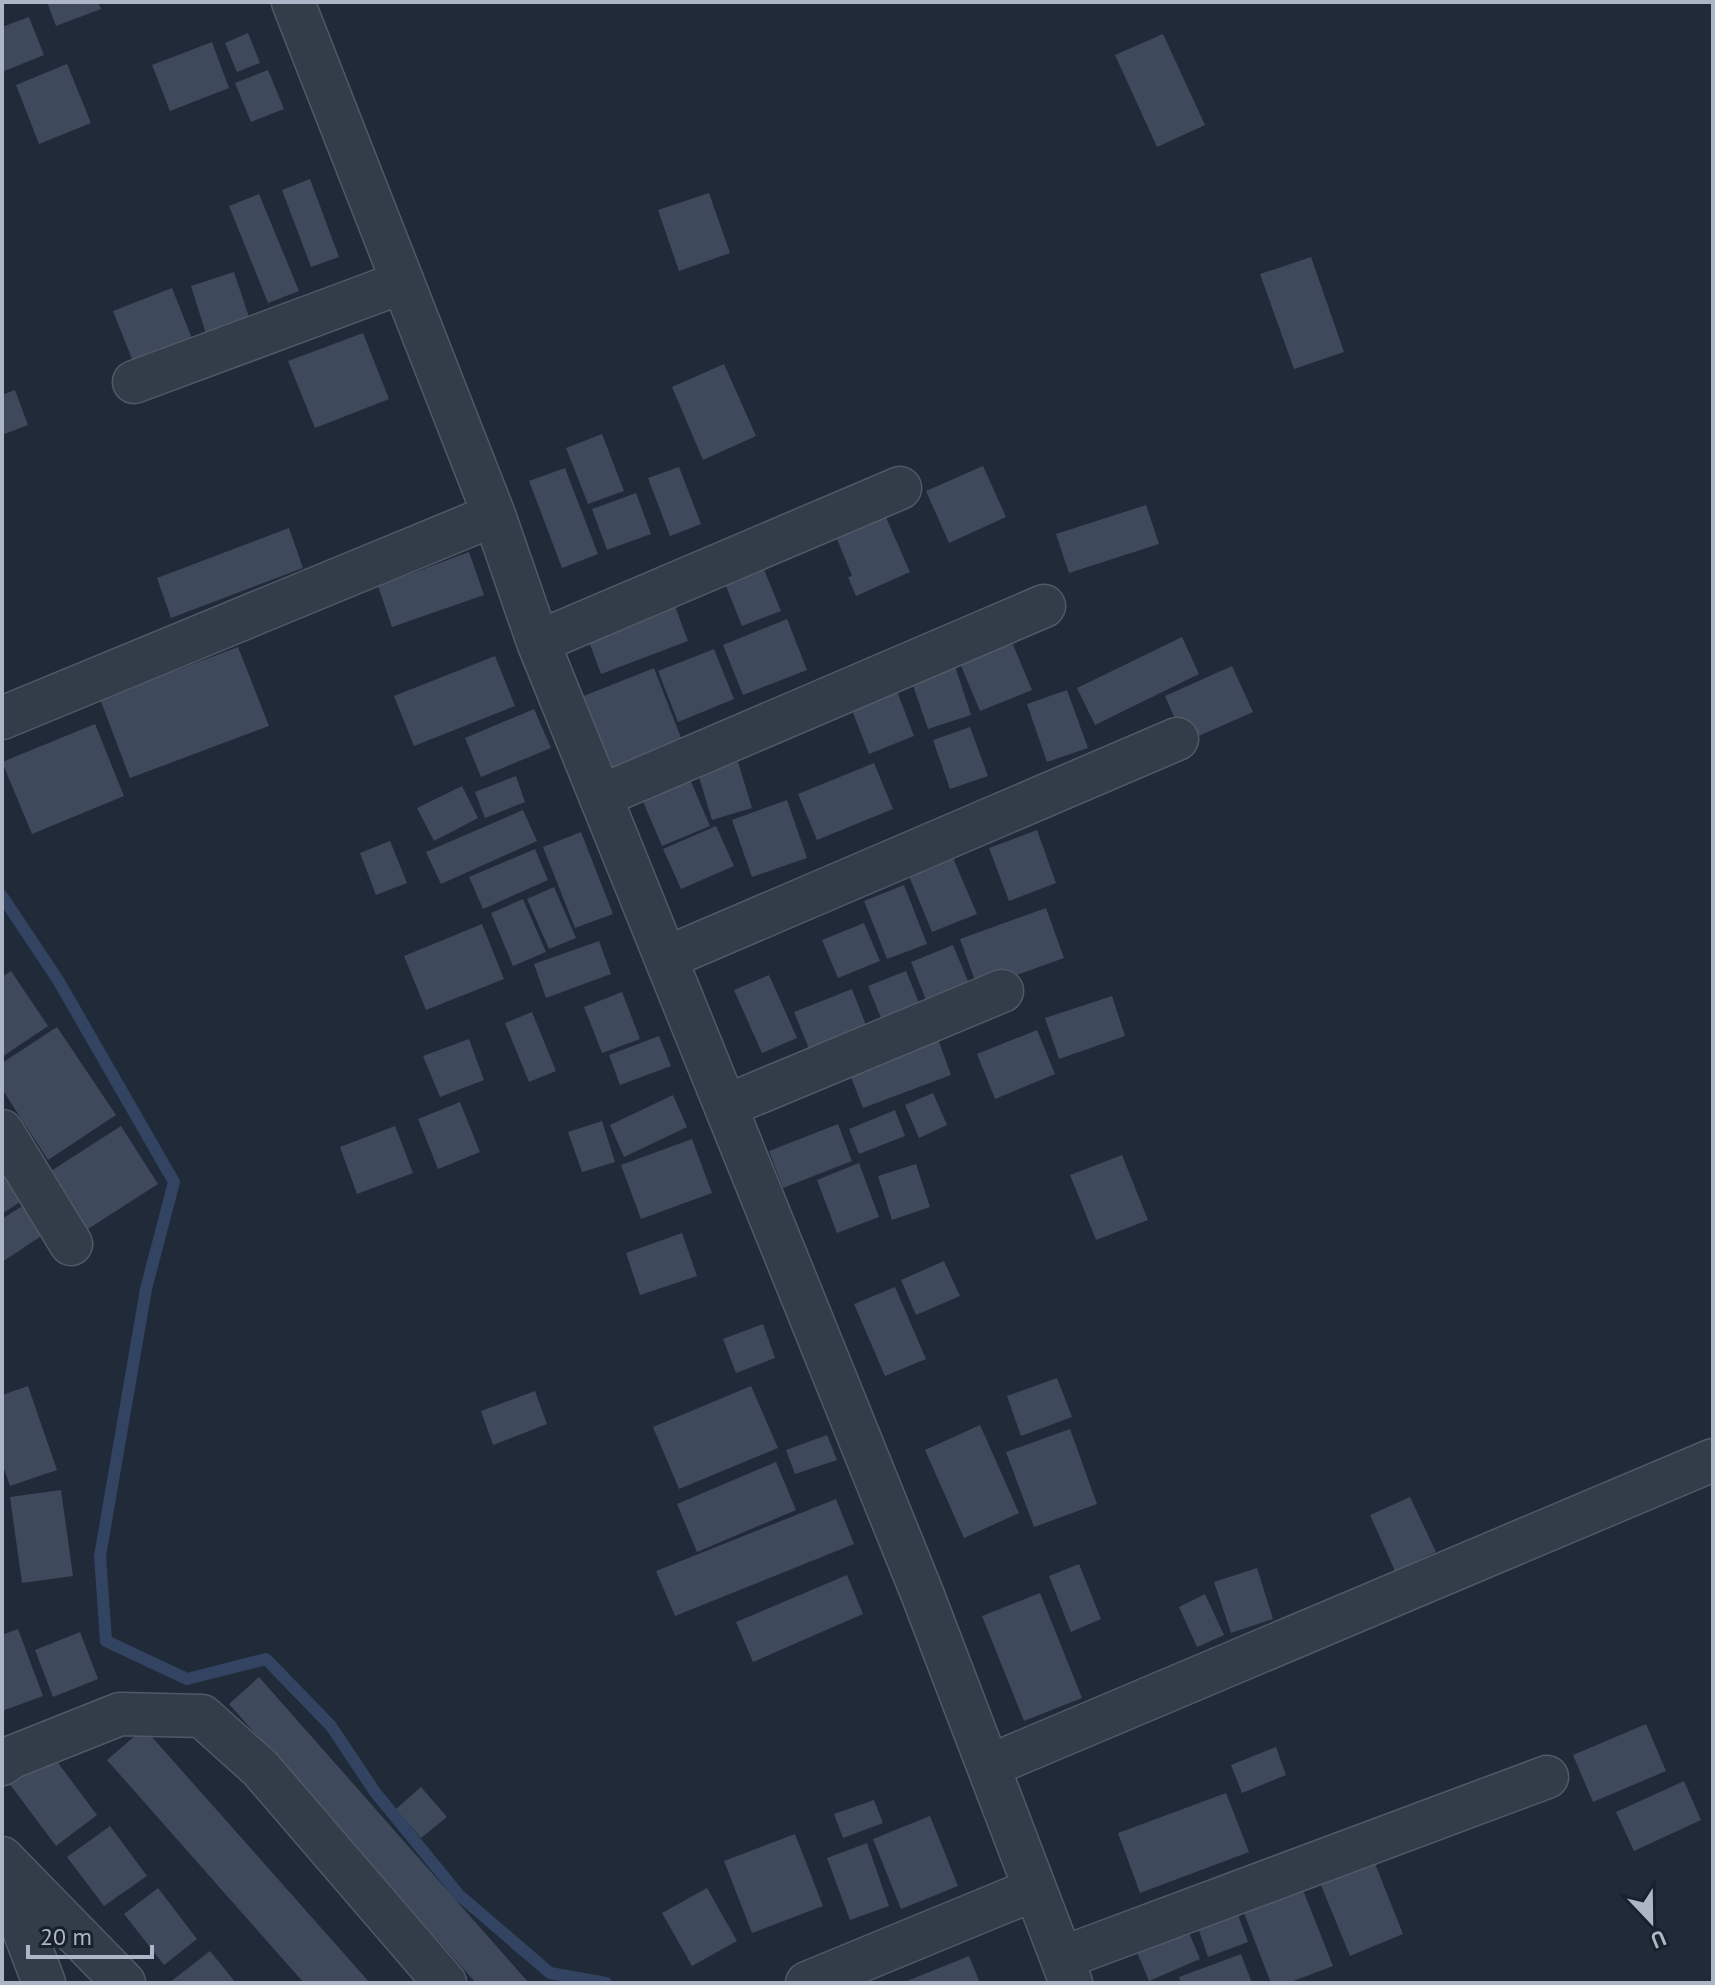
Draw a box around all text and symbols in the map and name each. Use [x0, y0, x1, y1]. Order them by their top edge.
north arrow [1611, 1881, 1691, 1961]
scale bar [28, 1909, 152, 1959]
text: 20 m [40, 1921, 92, 1952]
text: U [1647, 1924, 1670, 1955]

